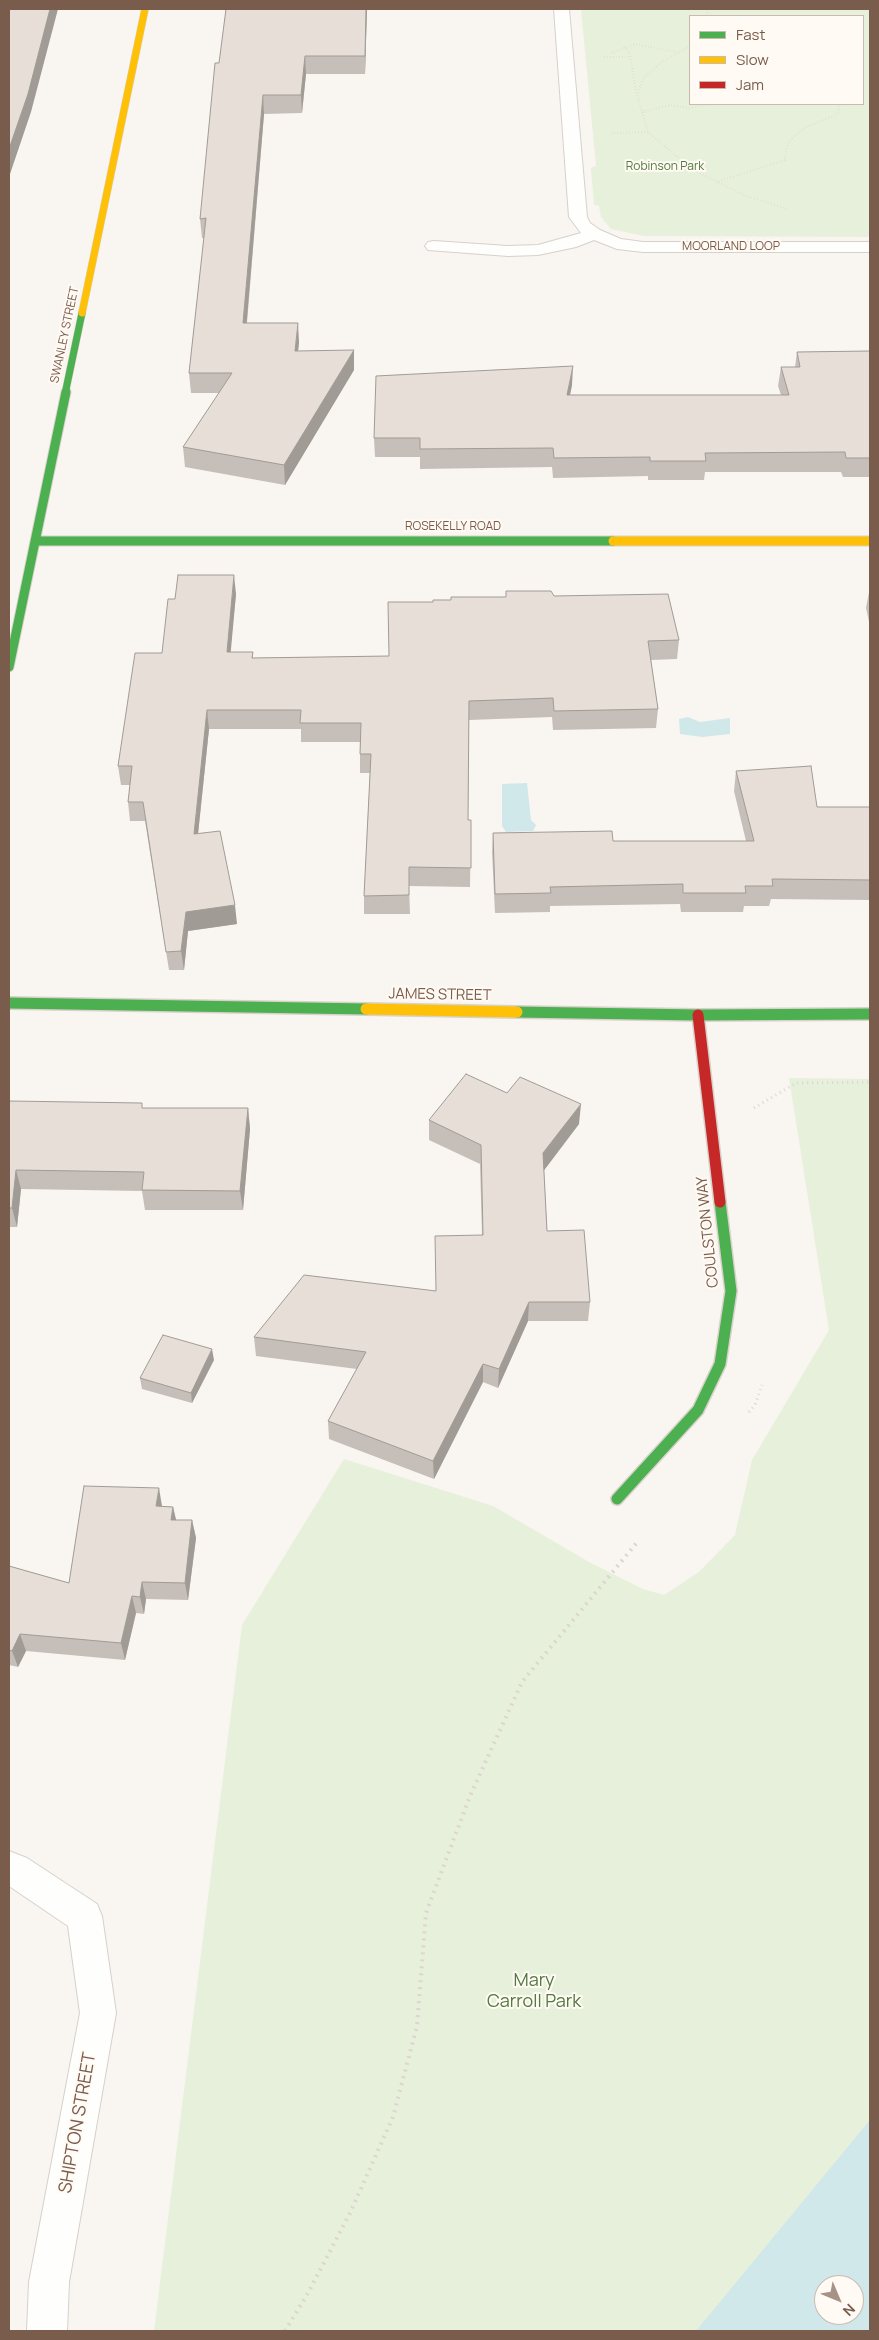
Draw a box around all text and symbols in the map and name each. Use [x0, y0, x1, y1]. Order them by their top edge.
legend [689, 15, 864, 105]
text: Fast [736, 24, 765, 45]
text: Slow [736, 49, 769, 70]
text: Jam [736, 74, 764, 95]
park label: Robinson Park [626, 160, 704, 174]
street label: MOORLAND LOOP [682, 240, 780, 254]
street label: SWANLEY STREET [48, 285, 82, 385]
street label: ROSEKELLY ROAD [405, 520, 501, 534]
street label: JAMES STREET [388, 985, 492, 1005]
street label: COULSTON WAY [693, 1175, 723, 1289]
park label: Mary Carroll Park [487, 1970, 581, 2012]
street label: SHIPTON STREET [55, 2051, 101, 2195]
north arrow [814, 2275, 864, 2325]
text: N [839, 2300, 860, 2321]

